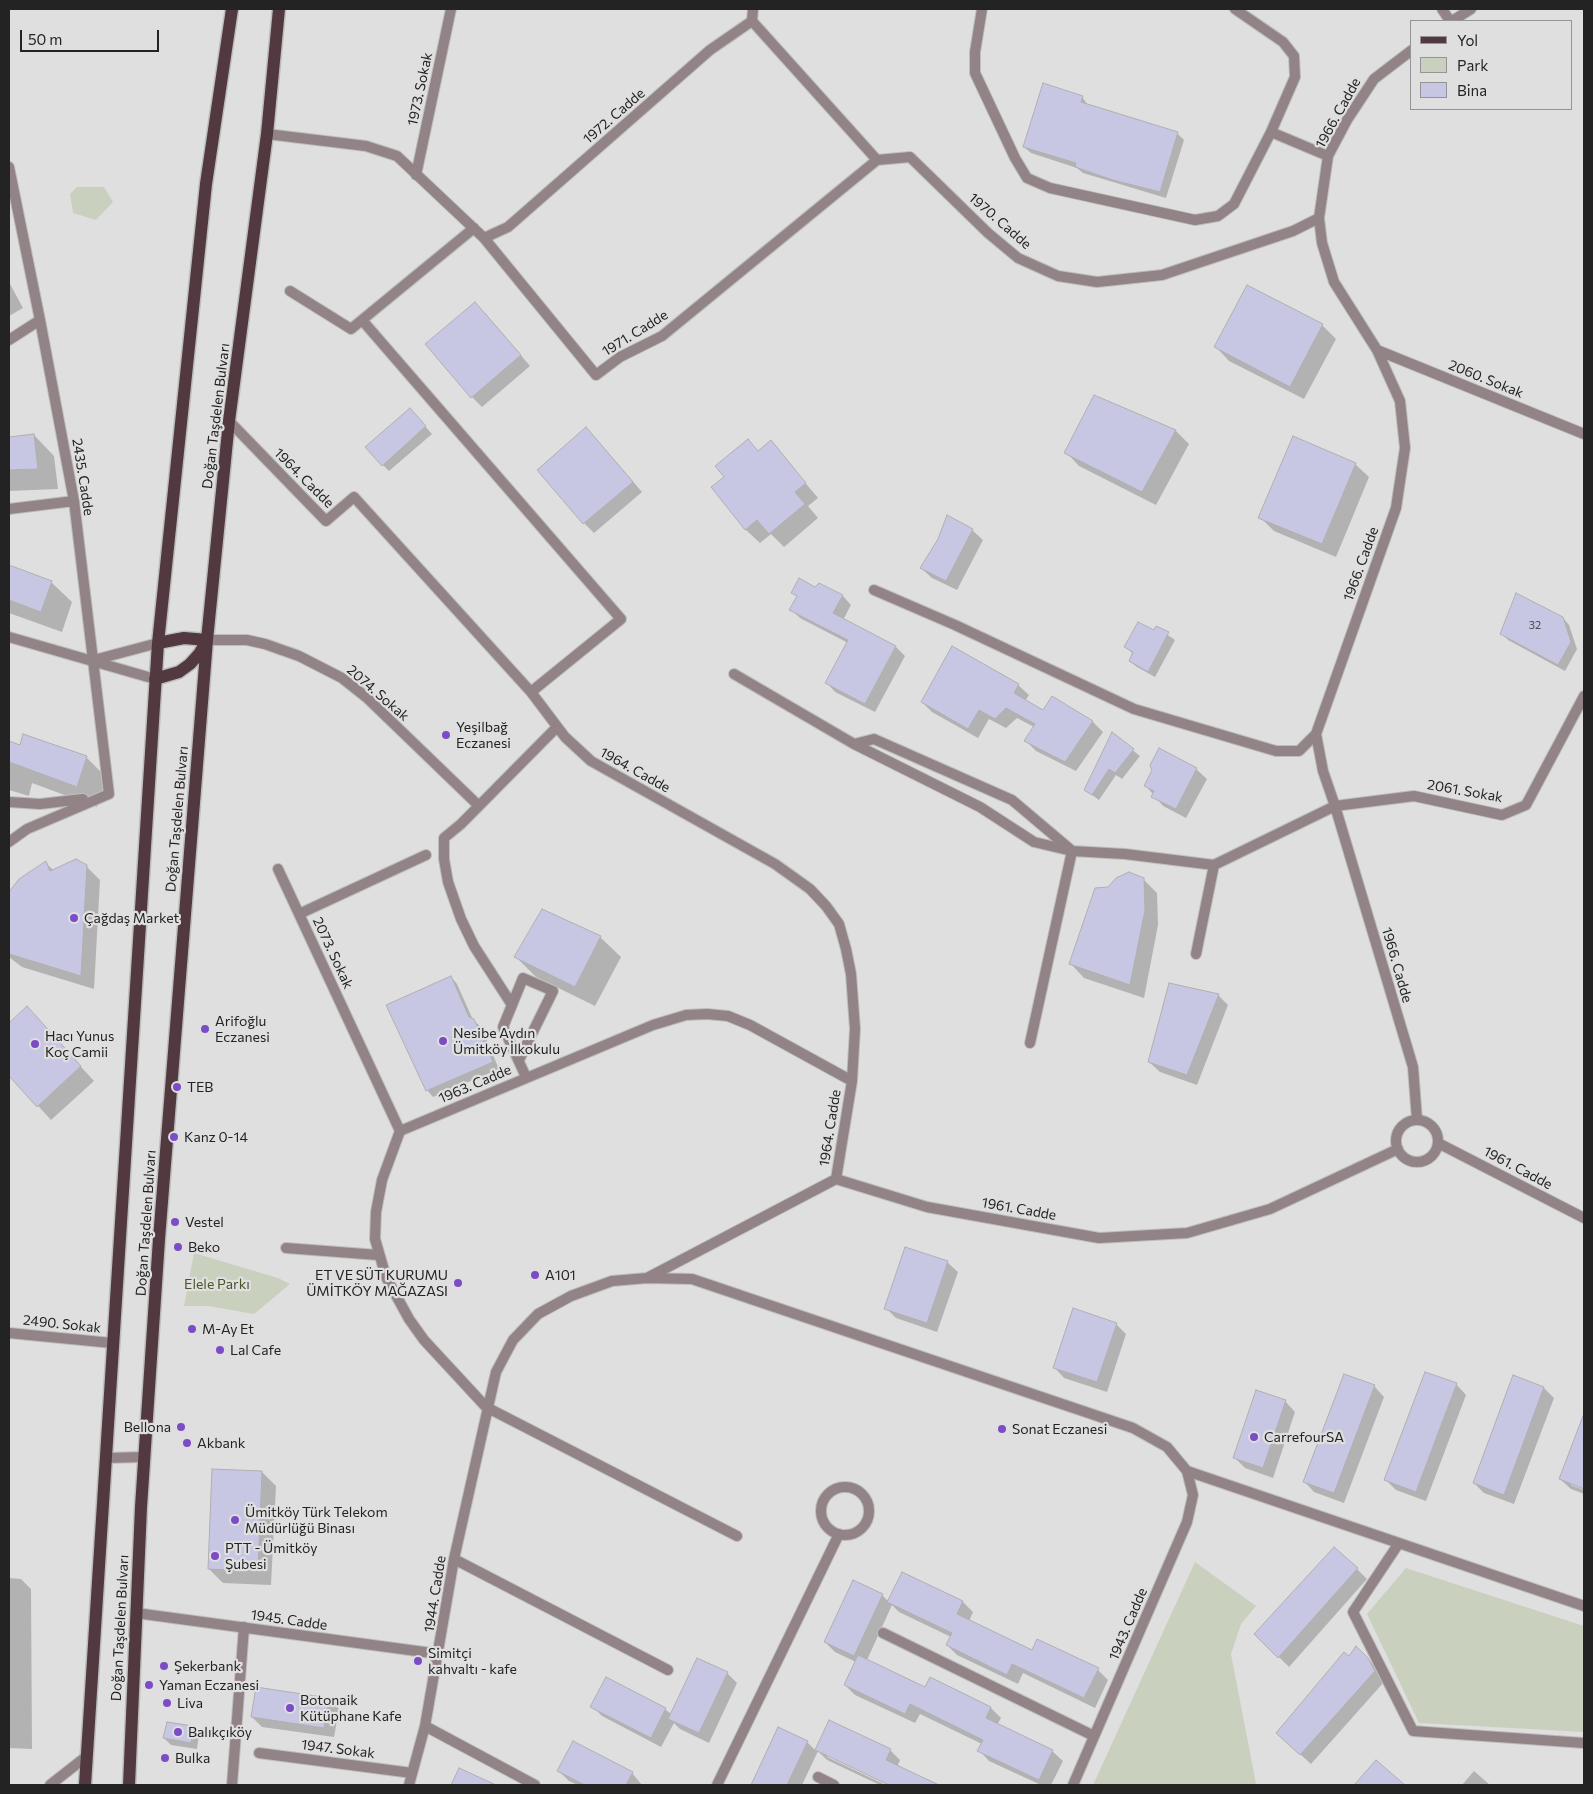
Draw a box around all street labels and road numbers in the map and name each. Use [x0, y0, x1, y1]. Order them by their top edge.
street label: 1973. Sokak [404, 51, 436, 127]
street label: 1966. Cadde [1312, 75, 1364, 151]
street label: 1972. Cadde [580, 85, 648, 147]
street label: 1970. Cadde [965, 189, 1035, 253]
street label: 1971. Cadde [599, 306, 671, 360]
street label: Doğan Taşdelen Bulvarı [199, 342, 233, 490]
street label: 2060. Sokak [1446, 356, 1526, 402]
street label: 2435. Cadde [69, 437, 97, 517]
street label: 1964. Cadde [271, 445, 337, 511]
street label: 1966. Cadde [1340, 525, 1382, 603]
street label: 2074. Sokak [344, 661, 412, 725]
street label: 1964. Cadde [597, 744, 673, 796]
street label: Doğan Taşdelen Bulvarı [162, 745, 192, 893]
street label: 2061. Sokak [1426, 776, 1504, 806]
street label: 2073. Sokak [309, 915, 357, 991]
street label: 1966. Cadde [1378, 925, 1416, 1005]
street label: 1963. Cadde [436, 1061, 514, 1107]
street label: 1964. Cadde [816, 1088, 844, 1168]
street label: 1961. Cadde [1481, 1143, 1555, 1193]
street label: Doğan Taşdelen Bulvarı [133, 1149, 159, 1297]
street label: 1961. Cadde [980, 1194, 1058, 1224]
street label: 2490. Sokak [22, 1312, 102, 1336]
street label: Doğan Taşdelen Bulvarı [108, 1554, 132, 1702]
street label: 1944. Cadde [421, 1554, 449, 1634]
street label: 1943. Cadde [1105, 1585, 1151, 1663]
street label: 1945. Cadde [250, 1606, 328, 1634]
street label: 1947. Sokak [300, 1736, 376, 1762]

